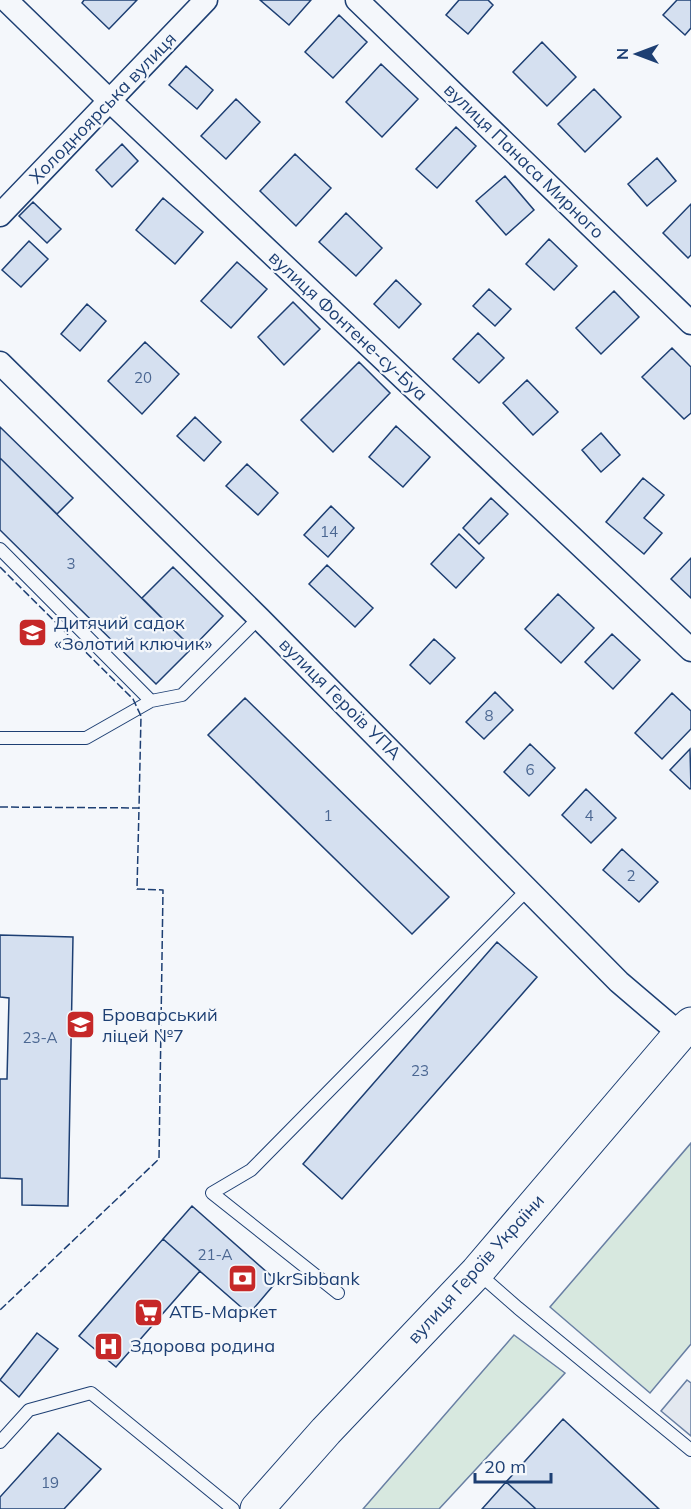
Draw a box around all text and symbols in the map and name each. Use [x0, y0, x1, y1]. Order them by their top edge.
north arrow [607, 24, 667, 84]
street label: Холодноярська вулиця [24, 27, 181, 188]
text: N [612, 48, 632, 60]
street label: вулиця Панаса Мирного [439, 78, 609, 243]
street label: вулиця Фонтене-су-Буа [264, 246, 433, 405]
house number: 20 [134, 368, 152, 387]
house number: 14 [320, 522, 338, 541]
house number: 3 [66, 554, 76, 573]
place label: Дитячий садок «Золотий ключик» [54, 611, 212, 655]
school or university icon: Дитячий садок «Золотий ключик» [17, 617, 49, 649]
street label: вулиця Героїв УПА [274, 633, 406, 765]
house number: 8 [484, 706, 494, 725]
house number: 6 [525, 760, 535, 779]
house number: 1 [323, 806, 333, 825]
house number: 4 [584, 806, 594, 825]
house number: 2 [626, 866, 636, 885]
place label: Броварський ліцей №7 [102, 1003, 218, 1047]
school or university icon: Броварський ліцей №7 [65, 1009, 97, 1041]
house number: 23-А [22, 1028, 58, 1047]
house number: 23 [411, 1061, 429, 1080]
street label: вулиця Героїв України [402, 1189, 549, 1348]
house number: 21-А [197, 1245, 233, 1264]
bank icon: UkrSibbank [226, 1263, 258, 1295]
place label: UkrSibbank [263, 1267, 360, 1290]
supermarket icon: АТБ-Маркет [132, 1296, 164, 1328]
place label: АТБ-Маркет [169, 1300, 278, 1323]
hospital icon: Здорова родина [93, 1330, 125, 1362]
place label: Здорова родина [130, 1334, 275, 1357]
scale bar [475, 1446, 552, 1484]
text: 20 m [484, 1455, 526, 1478]
house number: 19 [41, 1473, 59, 1492]

